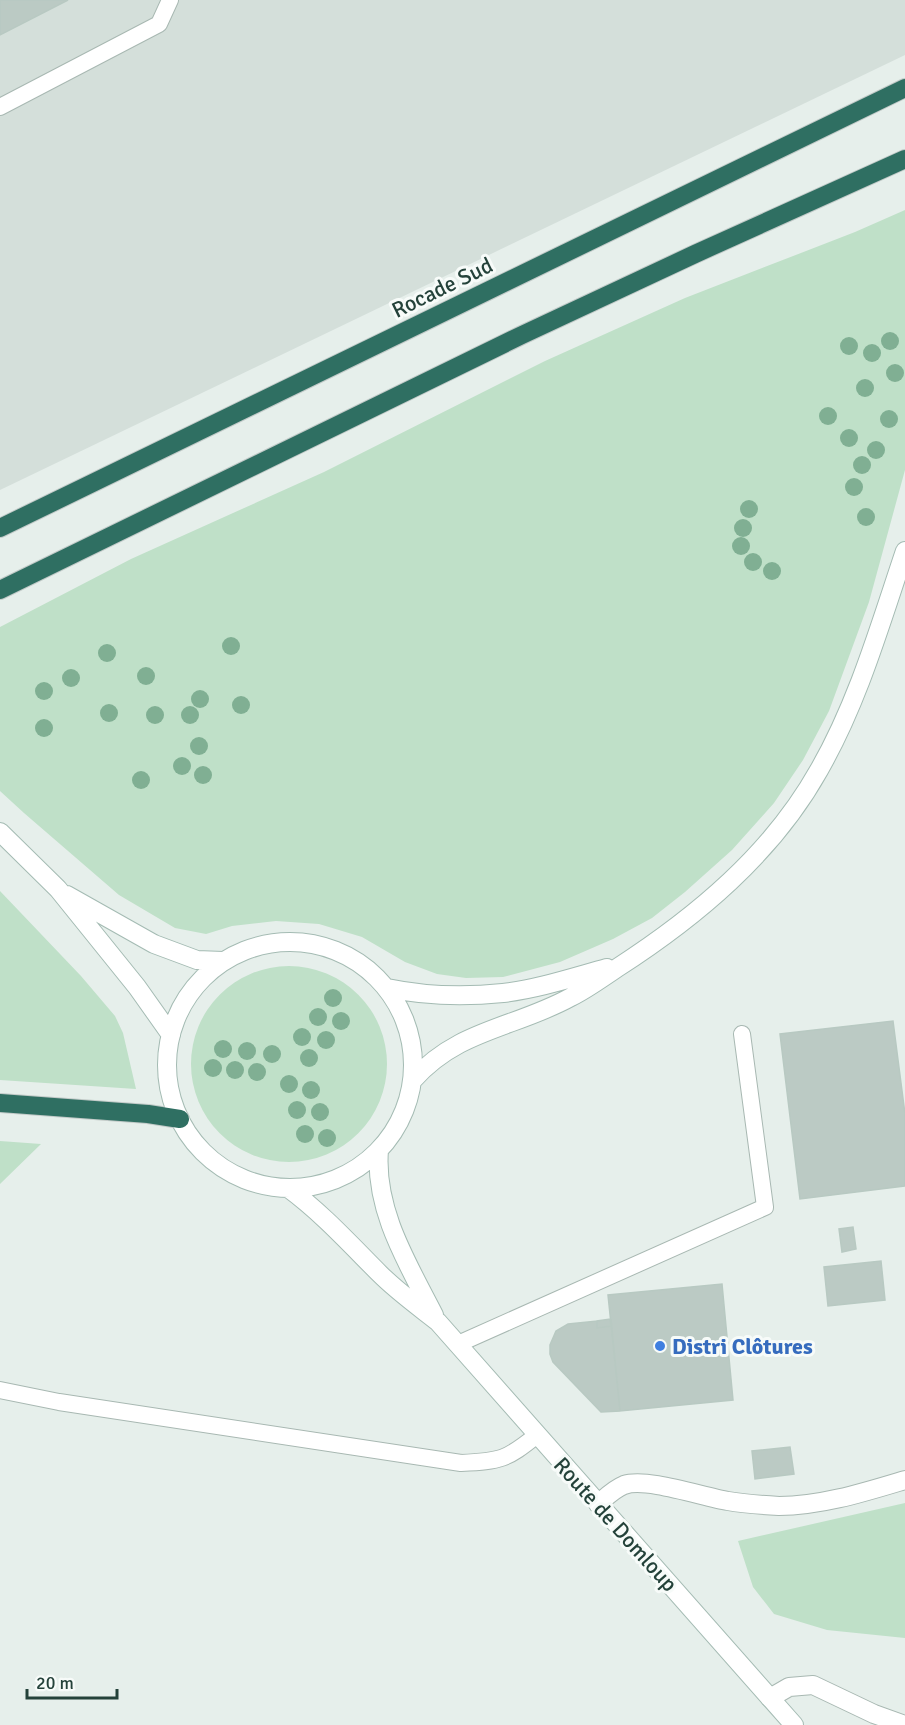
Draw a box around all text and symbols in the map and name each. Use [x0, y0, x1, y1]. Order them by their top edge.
street label: Rocade Sud [387, 251, 497, 324]
place label: Distri Clôtures [672, 1333, 813, 1360]
marker: Distri Clôtures [653, 1339, 667, 1353]
street label: Route de Domloup [548, 1451, 683, 1597]
scale bar [27, 1662, 117, 1700]
text: 20 m [36, 1672, 74, 1694]

